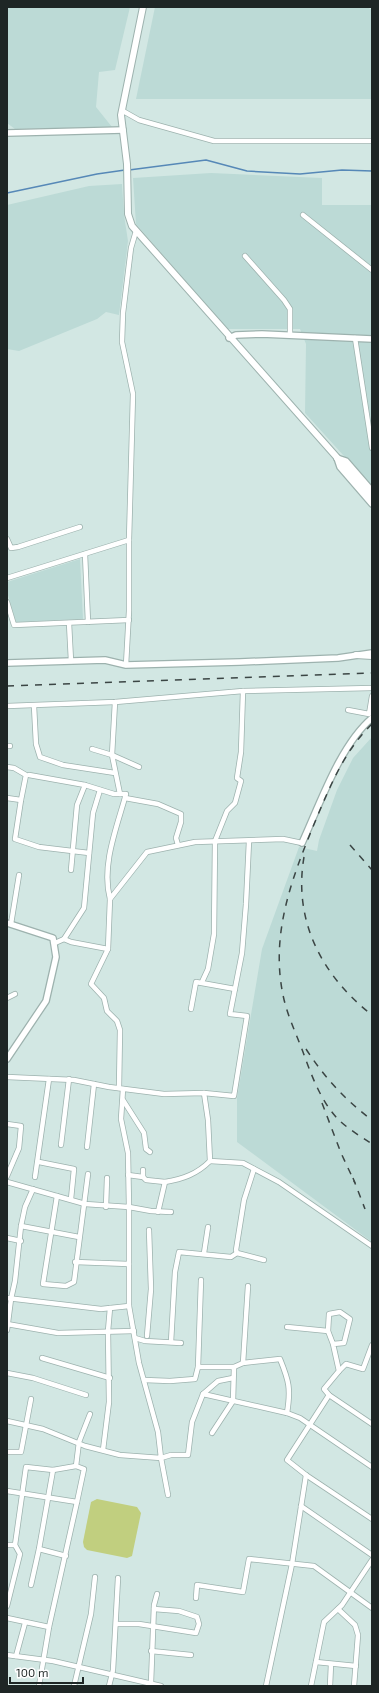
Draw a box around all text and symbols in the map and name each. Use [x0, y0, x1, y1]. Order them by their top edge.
scale bar [10, 1659, 83, 1685]
text: 100 m [16, 1665, 48, 1679]

